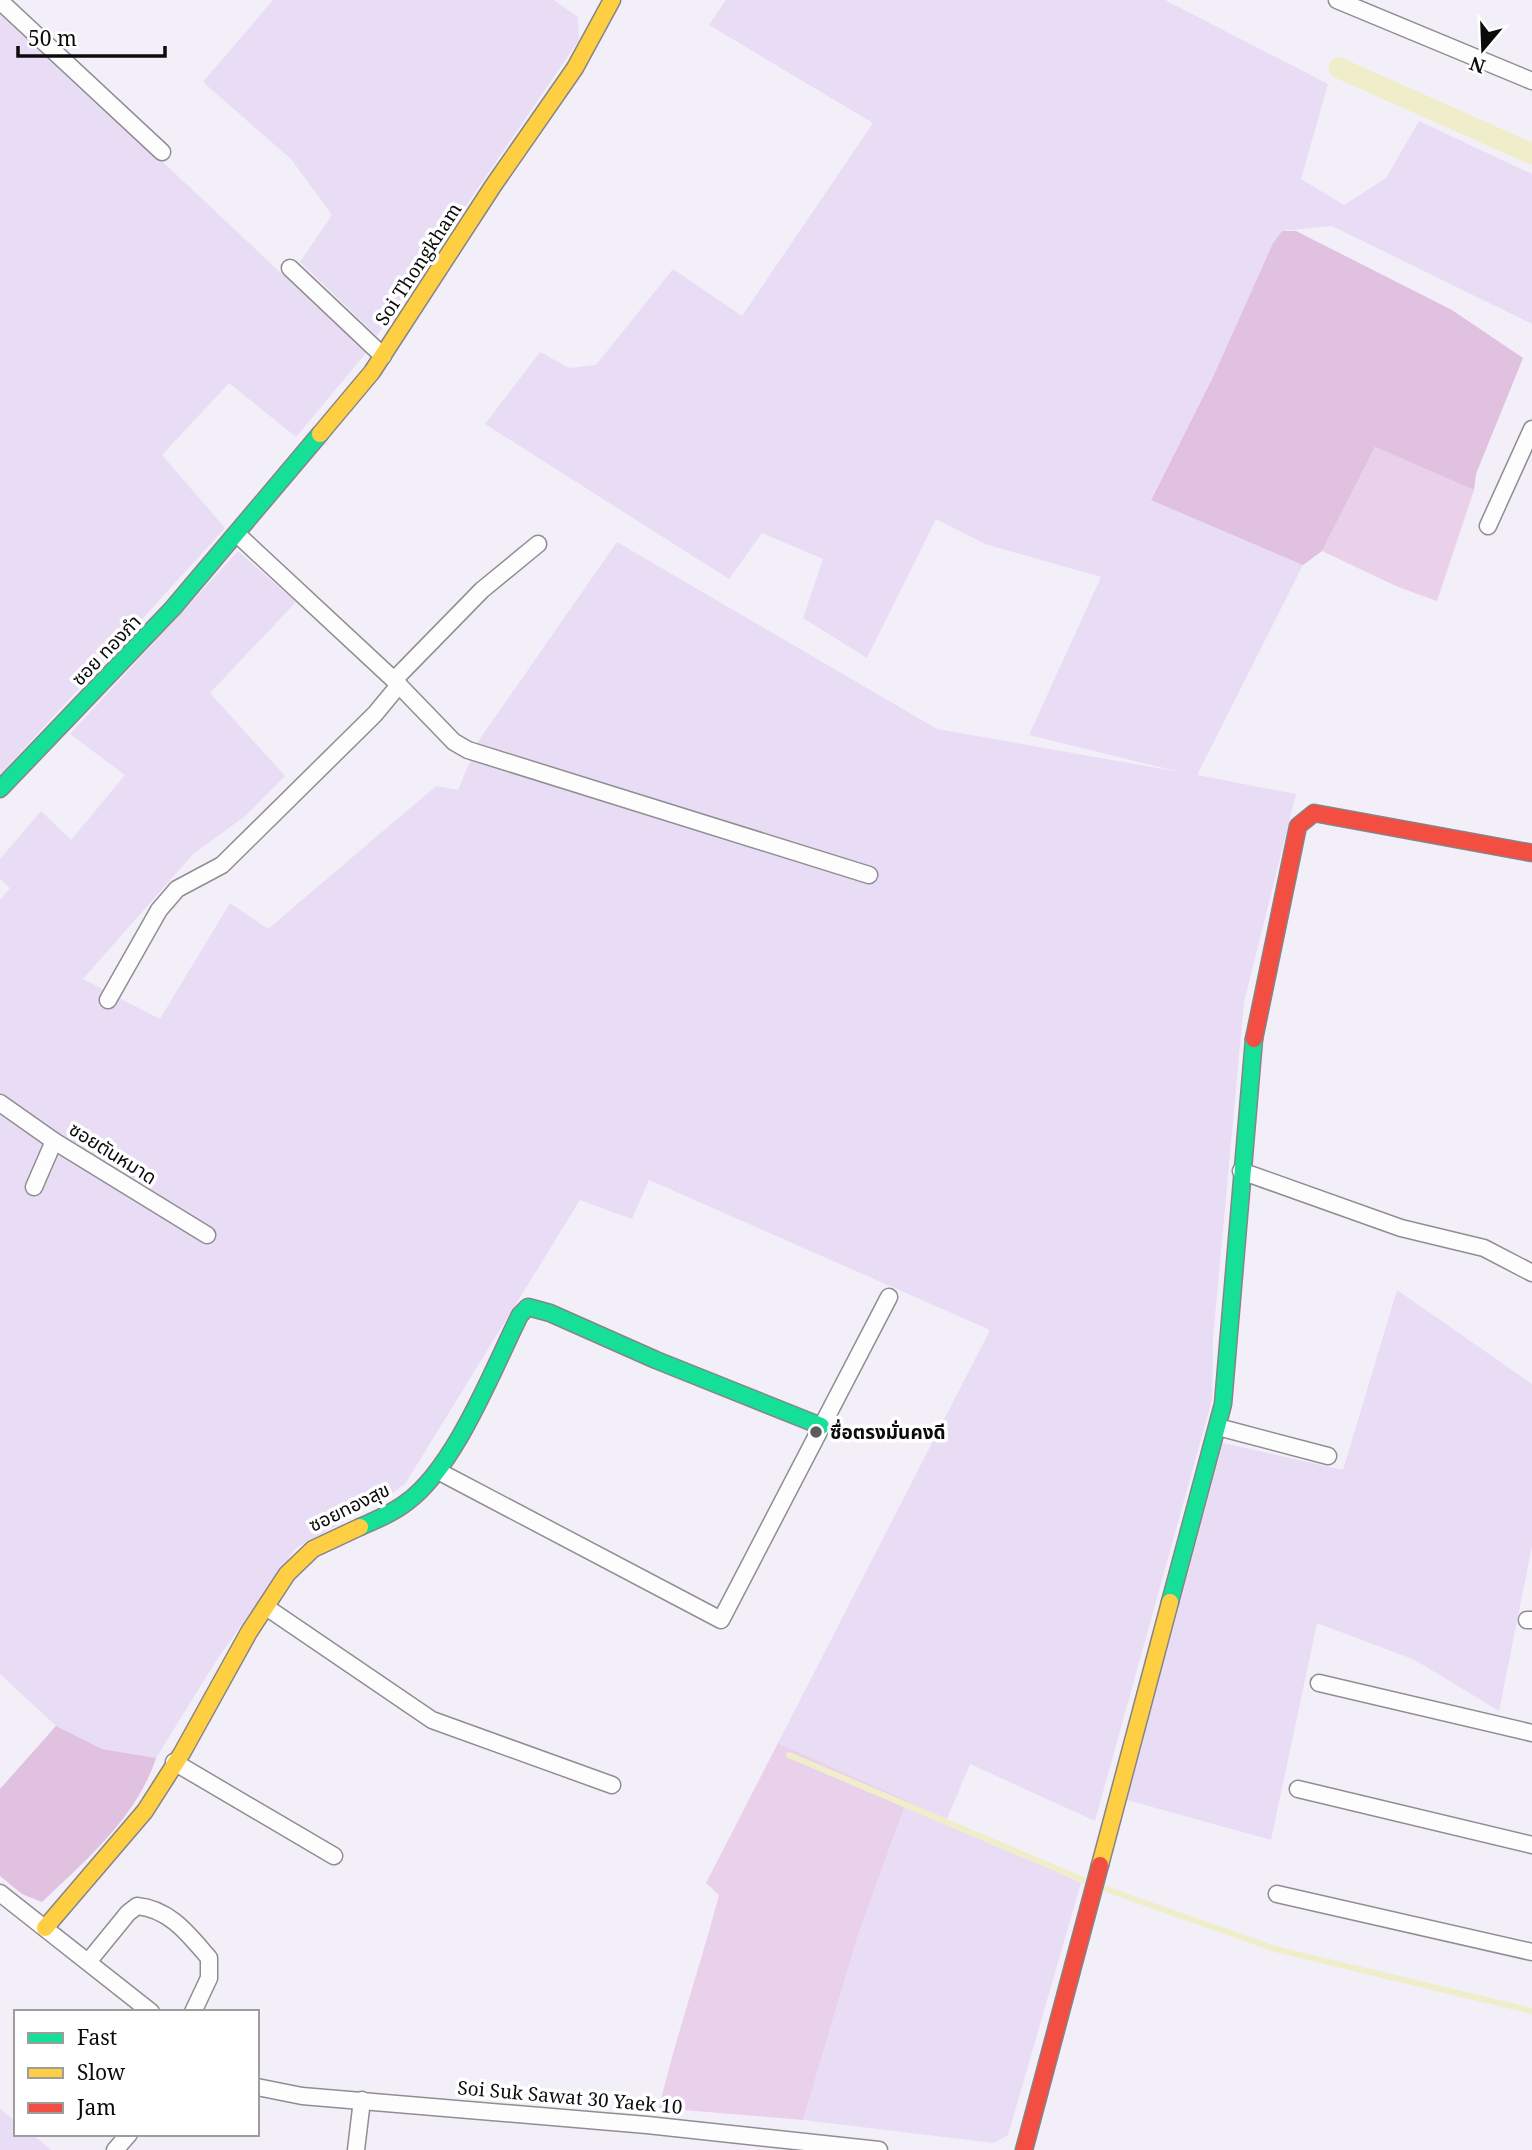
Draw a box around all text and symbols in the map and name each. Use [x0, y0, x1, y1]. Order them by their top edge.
scale bar [18, 14, 164, 58]
north arrow [1448, 14, 1518, 84]
text: 50 m [28, 24, 77, 52]
text: N [1466, 50, 1489, 80]
street label: Soi Thongkham [369, 198, 467, 330]
street label: ซอย ทองภํา [66, 609, 146, 691]
street label: ซอยตันหมาด [64, 1116, 162, 1190]
place label: ซื่อตรงมั่นคงดี [830, 1419, 946, 1445]
marker: ซื่อตรงมั่นคงดี [808, 1424, 824, 1440]
street label: ซอยทองสุข [304, 1476, 394, 1538]
legend [14, 2010, 259, 2136]
text: Fast [77, 2023, 117, 2051]
text: Slow [77, 2058, 126, 2086]
street label: Soi Suk Sawat 30 Yaek 10 [456, 2074, 684, 2120]
text: Jam [76, 2093, 116, 2121]

